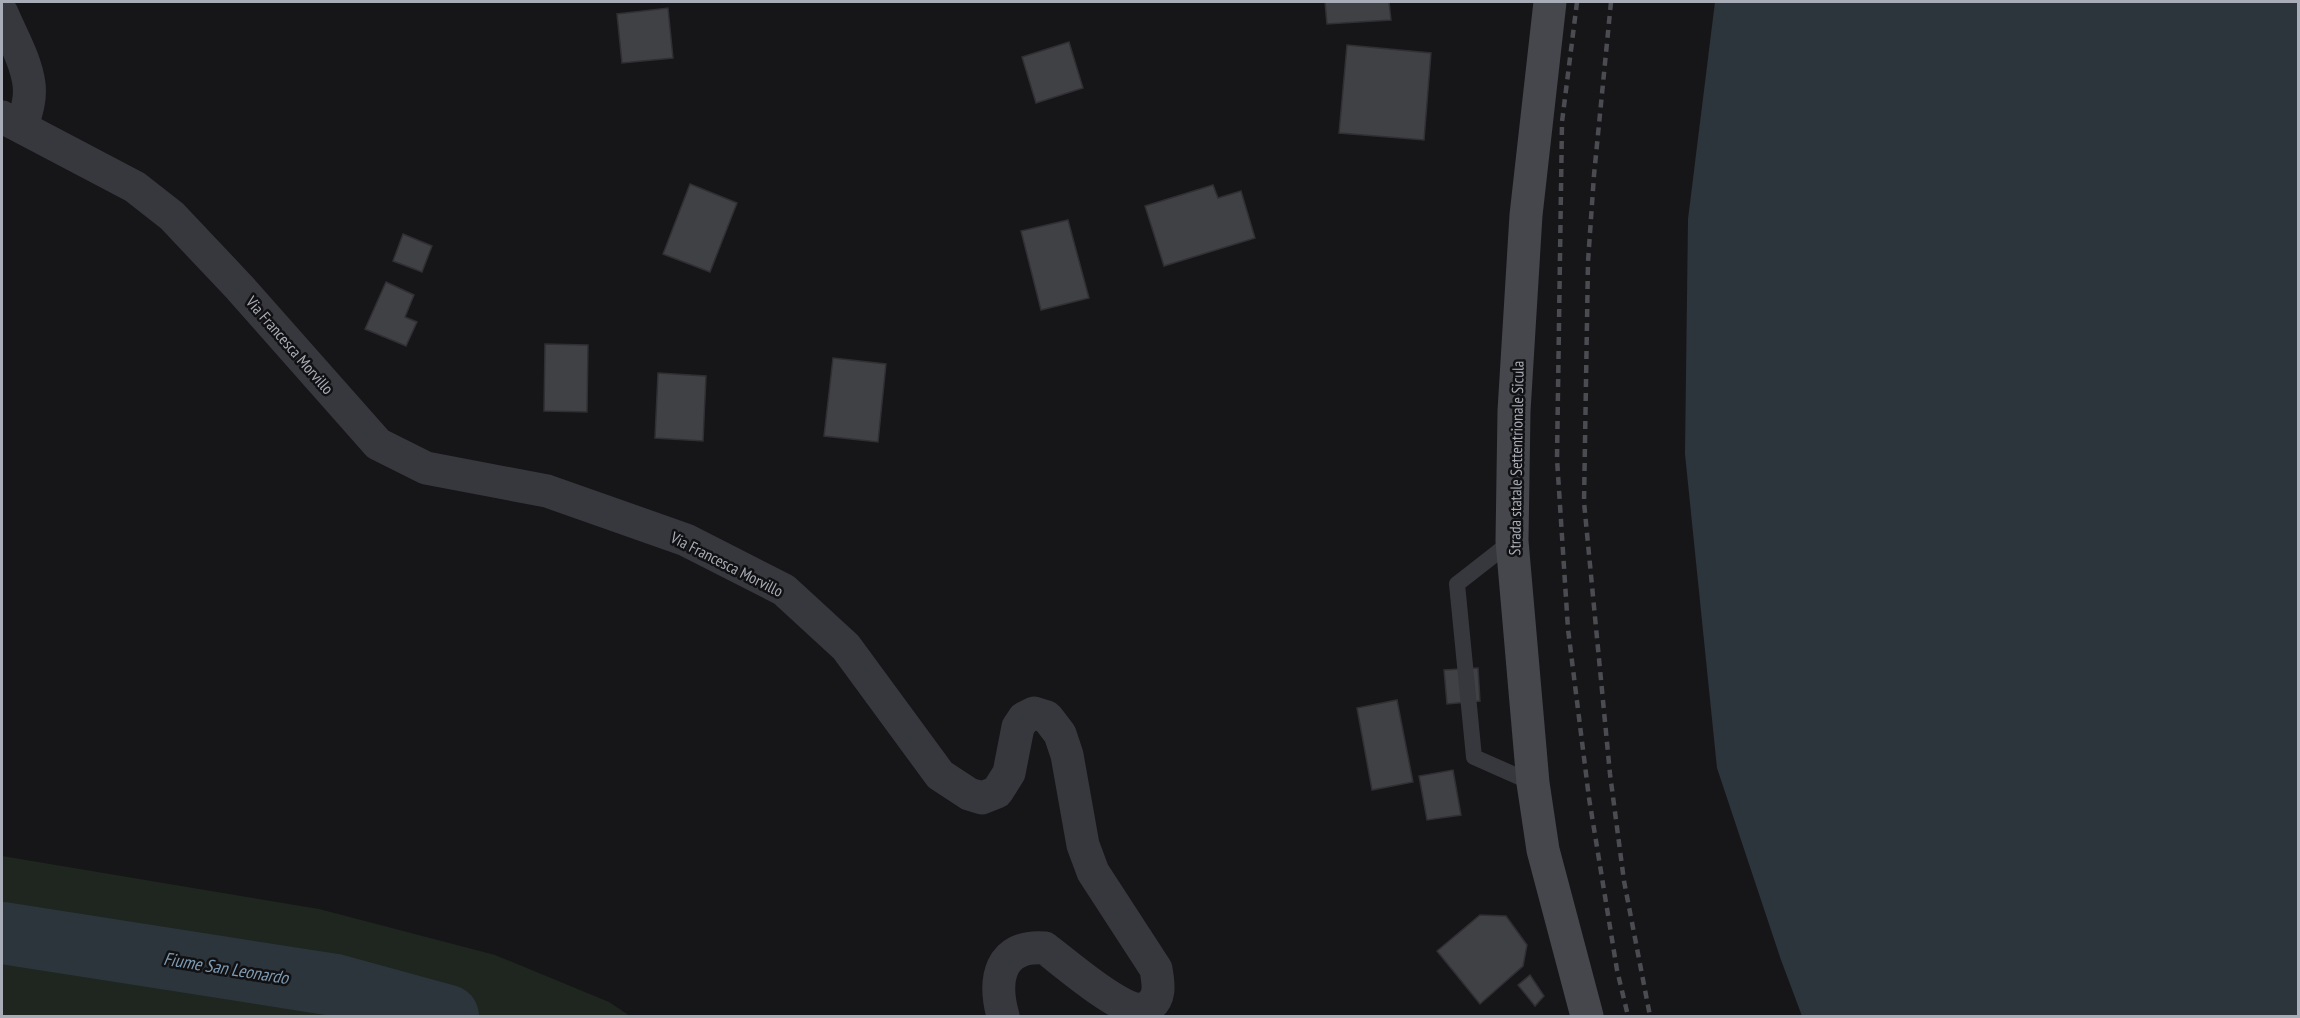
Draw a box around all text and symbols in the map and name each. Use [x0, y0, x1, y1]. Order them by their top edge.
street label: Via Francesca Morvillo [241, 291, 338, 398]
street label: Strada statale Settentrionale Sicula [1504, 361, 1528, 555]
street label: Via Francesca Morvillo [667, 527, 787, 601]
water label: Fiume San Leonardo [162, 947, 291, 989]

